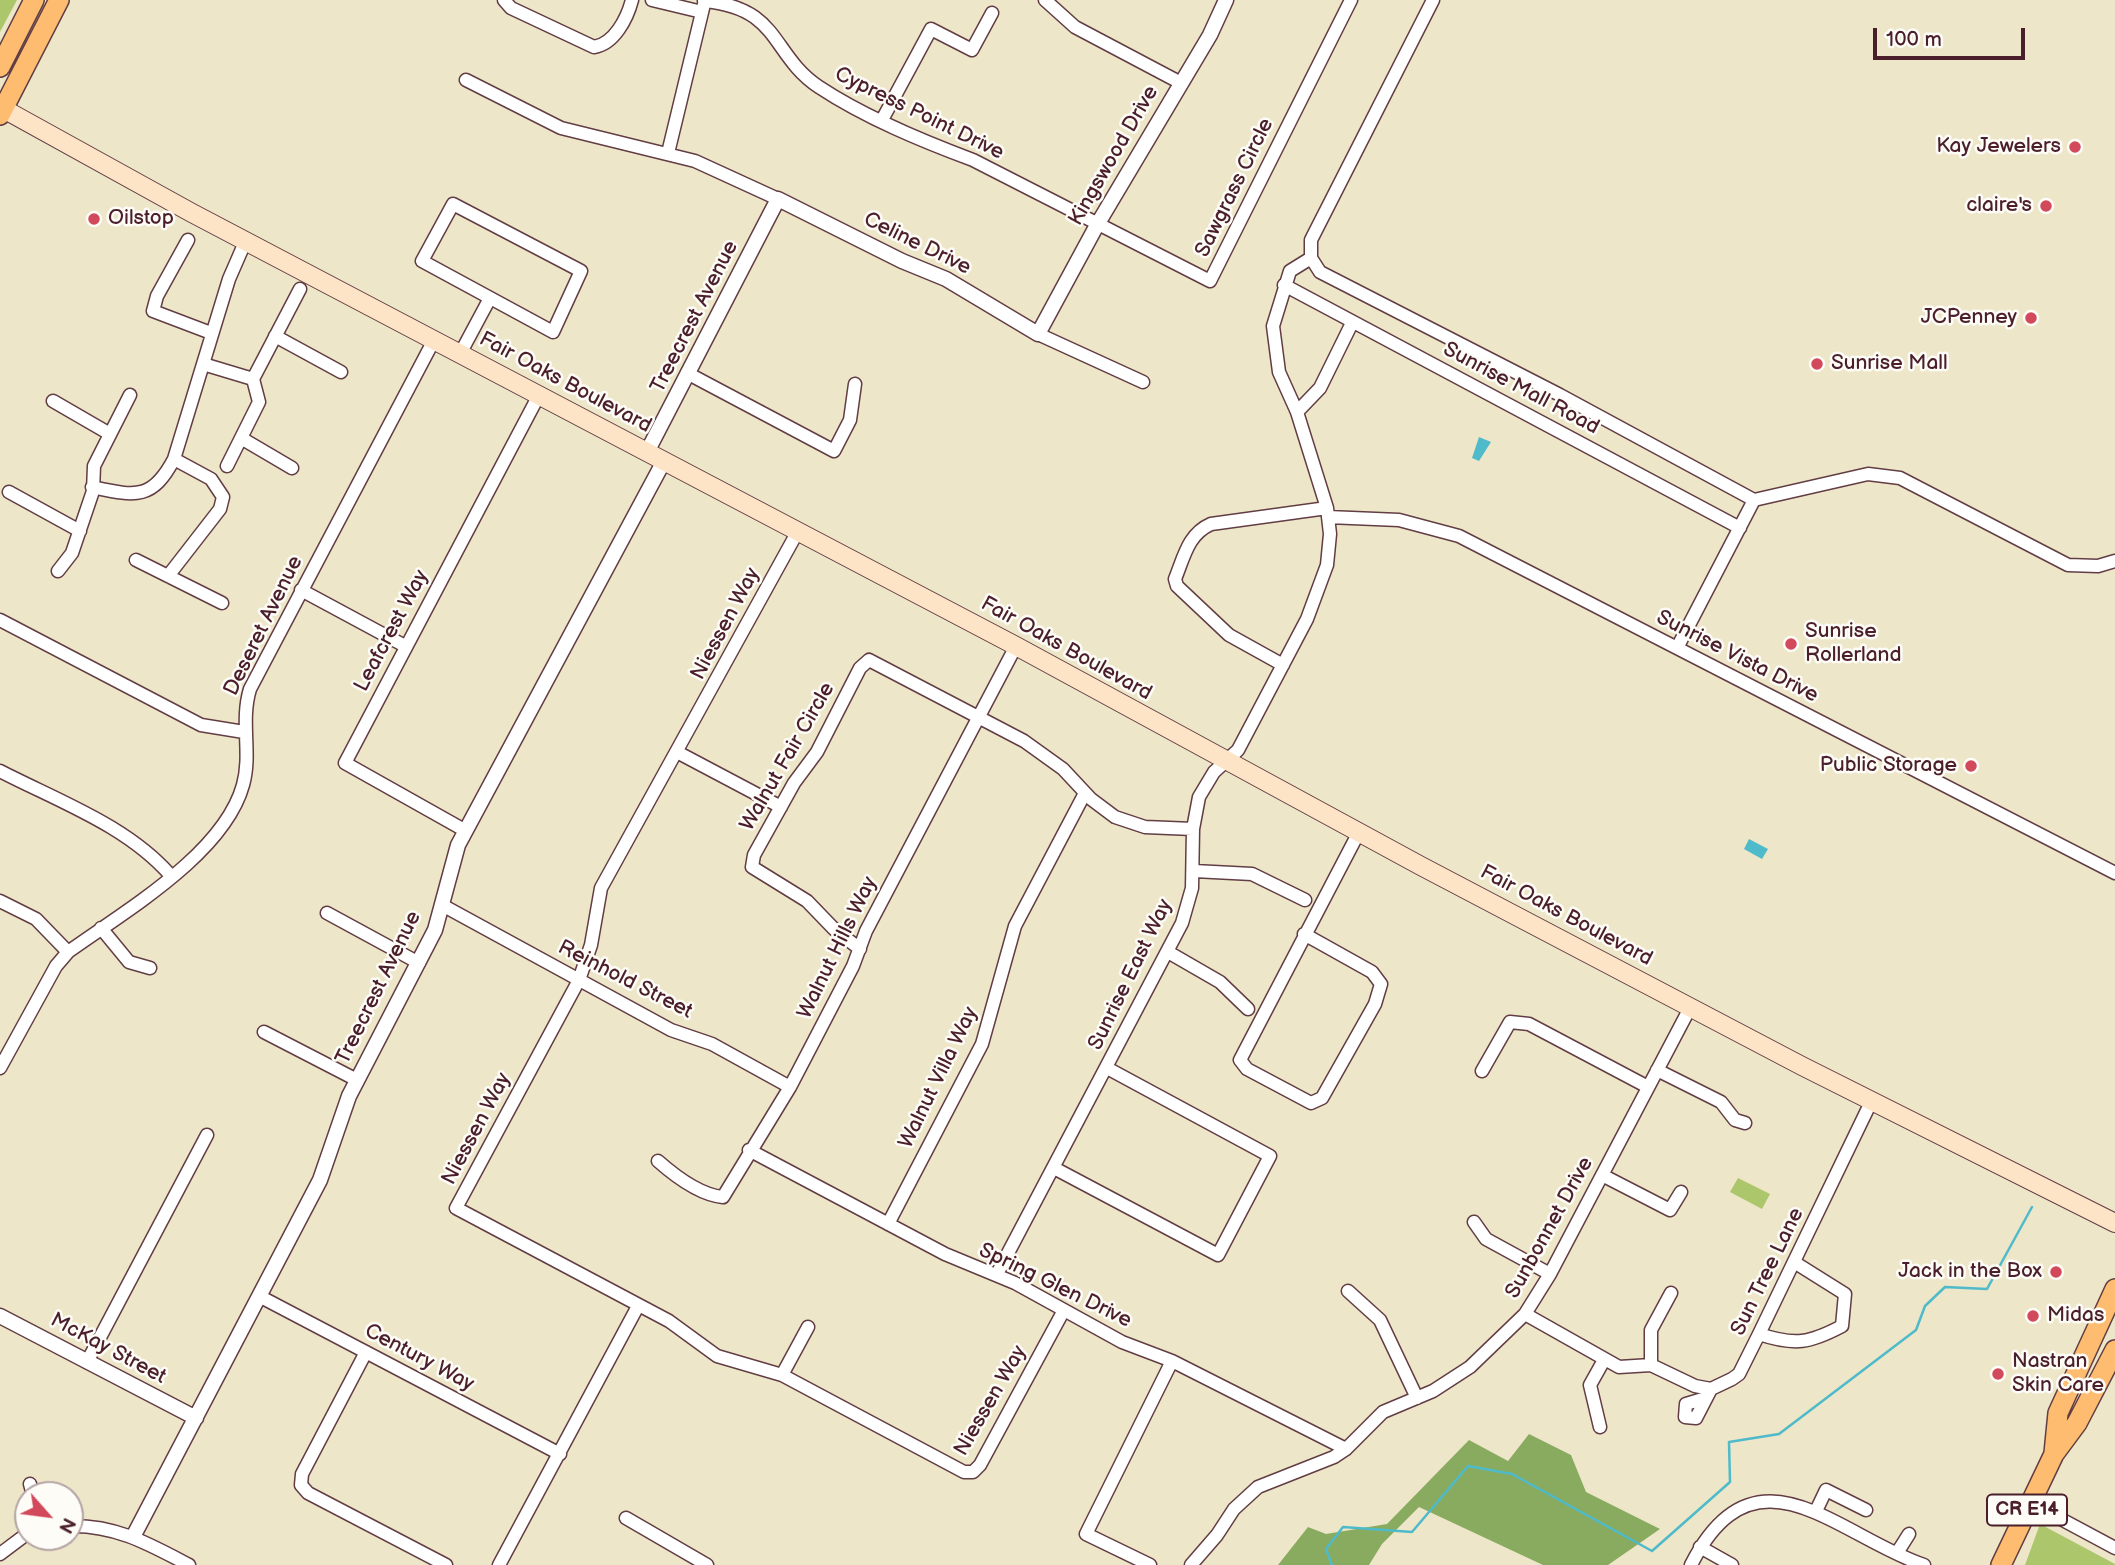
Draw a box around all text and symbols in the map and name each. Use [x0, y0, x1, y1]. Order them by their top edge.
scale bar [1877, 14, 2029, 58]
text: 100 m [1886, 27, 1942, 52]
street label: Cypress Point Drive [830, 62, 1008, 166]
street label: Kingswood Drive [1064, 81, 1164, 231]
street label: Sawgrass Circle [1191, 114, 1279, 262]
place label: Kay Jewelers [1936, 134, 2061, 160]
marker: Kay Jewelers [2067, 139, 2083, 155]
place label: claire's [1966, 193, 2032, 219]
marker: claire's [2038, 198, 2054, 214]
place label: Oilstop [108, 206, 174, 232]
street label: Celine Drive [859, 207, 975, 281]
marker: Oilstop [86, 211, 102, 227]
street label: Treecrest Avenue [646, 237, 744, 397]
place label: JCPenney [1921, 305, 2017, 331]
marker: JCPenney [2023, 310, 2039, 326]
street label: Fair Oaks Boulevard [475, 327, 655, 439]
street label: Sunrise Mall Road [1439, 337, 1603, 441]
place label: Sunrise Mall [1831, 351, 1948, 377]
marker: Sunrise Mall [1809, 356, 1825, 372]
street label: Deseret Avenue [219, 552, 309, 700]
street label: Niessen Way [686, 564, 766, 684]
street label: Leafcrest Way [349, 566, 435, 696]
street label: Fair Oaks Boulevard [976, 592, 1156, 706]
street label: Sunrise Vista Drive [1652, 605, 1822, 709]
place label: Sunrise Rollerland [1805, 619, 1901, 669]
marker: Sunrise Rollerland [1783, 636, 1799, 652]
street label: Walnut Fair Circle [735, 678, 841, 836]
place label: Public Storage [1820, 753, 1957, 779]
marker: Public Storage [1963, 758, 1979, 774]
street label: Fair Oaks Boulevard [1476, 860, 1656, 972]
street label: Walnut Hills Way [793, 873, 883, 1023]
street label: Sunrise East Way [1084, 895, 1178, 1055]
street label: Treecrest Avenue [331, 907, 427, 1069]
street label: Reinhold Street [554, 935, 696, 1025]
street label: Walnut Villa Way [894, 1003, 984, 1153]
street label: Niessen Way [437, 1069, 517, 1189]
street label: Sunbonnet Drive [1501, 1153, 1599, 1303]
street label: Sun Tree Lane [1726, 1204, 1810, 1340]
street label: Spring Glen Drive [975, 1238, 1135, 1334]
place label: Jack in the Box [1898, 1259, 2042, 1285]
marker: Jack in the Box [2048, 1264, 2064, 1280]
place label: Midas [2047, 1303, 2104, 1329]
street label: McKay Street [46, 1308, 170, 1390]
marker: Midas [2025, 1308, 2041, 1324]
street label: Century Way [360, 1319, 478, 1397]
street label: Niessen Way [949, 1341, 1033, 1461]
place label: Nastran Skin Care [2012, 1349, 2104, 1399]
marker: Nastran Skin Care [1990, 1366, 2006, 1382]
north arrow [14, 1481, 84, 1551]
road number: CR E14 [1987, 1494, 2067, 1526]
text: N [53, 1513, 80, 1537]

